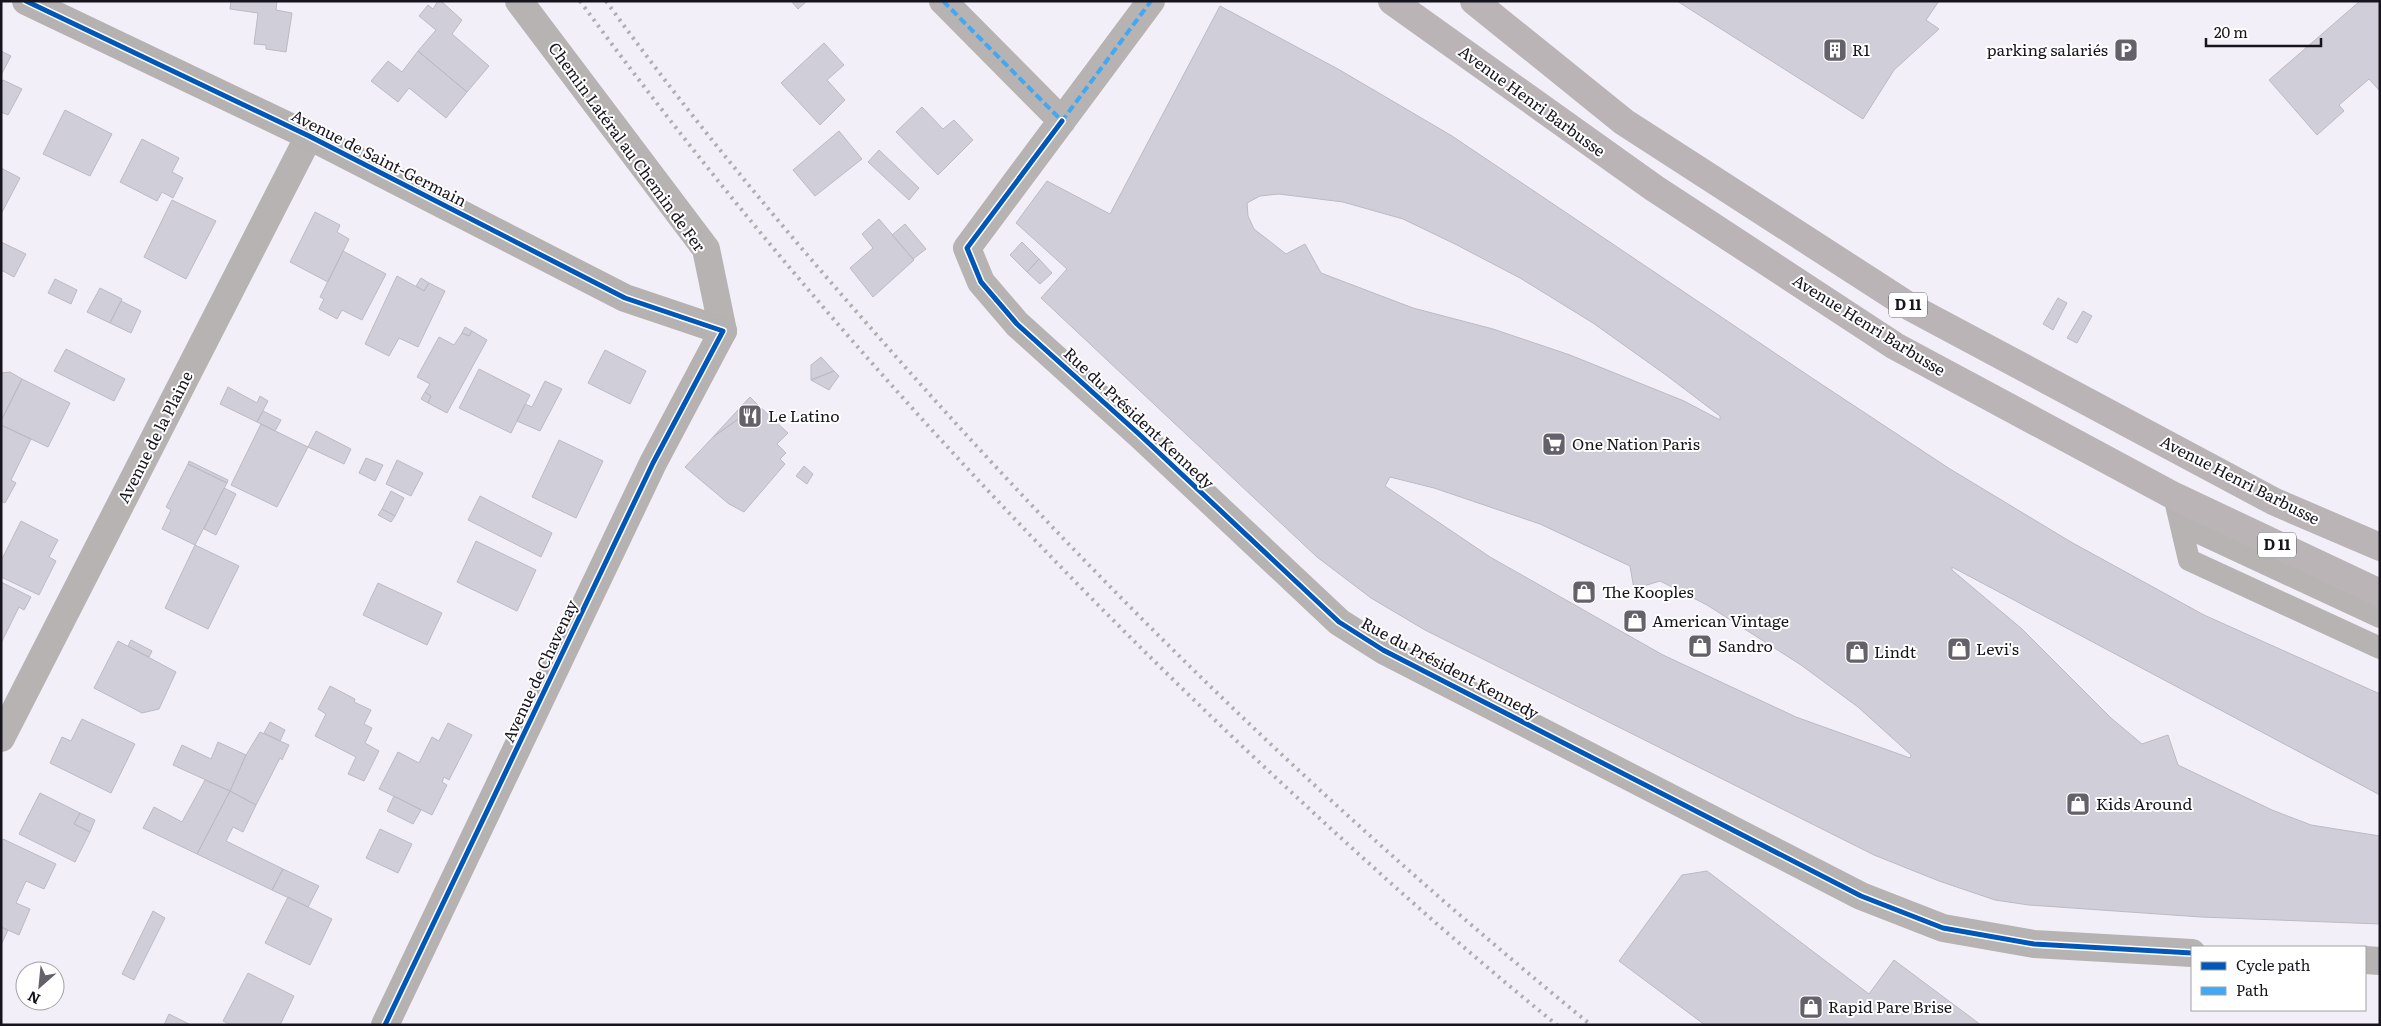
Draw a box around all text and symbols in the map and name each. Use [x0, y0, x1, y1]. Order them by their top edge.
scale bar [2206, 15, 2321, 47]
text: 20 m [2214, 20, 2248, 43]
street label: Chemin Latéral au Chemin de Fer [543, 37, 712, 256]
building icon: R1 [1822, 37, 1848, 63]
place label: R1 [1852, 37, 1871, 61]
place label: parking salariés [1987, 37, 2108, 61]
parking icon: parking salariés [2113, 37, 2139, 63]
street label: Avenue Henri Barbusse [1454, 39, 1611, 162]
street label: Avenue de Saint-Germain [288, 102, 472, 212]
street label: Avenue Henri Barbusse [1788, 267, 1951, 381]
road number: D 11 [1889, 292, 1927, 318]
street label: Rue du Président Kennedy [1059, 341, 1221, 494]
street label: Avenue de la Plaine [110, 366, 198, 507]
restaurant icon: Le Latino [737, 403, 763, 429]
place label: Le Latino [768, 403, 840, 427]
street label: Avenue Henri Barbusse [2157, 428, 2324, 530]
supermarket icon: One Nation Paris [1541, 431, 1567, 457]
place label: One Nation Paris [1572, 431, 1700, 455]
road number: D 11 [2258, 532, 2296, 558]
shop icon: The Kooples [1571, 579, 1597, 605]
place label: The Kooples [1602, 579, 1694, 603]
street label: Avenue de Chavenay [495, 595, 583, 746]
shop icon: American Vintage [1622, 608, 1648, 634]
place label: American Vintage [1652, 608, 1789, 632]
street label: Rue du Président Kennedy [1357, 610, 1544, 725]
shop icon: Sandro [1687, 633, 1713, 659]
place label: Sandro [1718, 633, 1773, 657]
shop icon: Levi's [1946, 636, 1972, 662]
place label: Levi's [1976, 636, 2019, 660]
shop icon: Lindt [1844, 639, 1870, 665]
place label: Lindt [1874, 639, 1917, 663]
shop icon: Kids Around [2065, 791, 2091, 817]
place label: Kids Around [2096, 791, 2192, 815]
legend [2191, 946, 2366, 1011]
text: Cycle path [2236, 953, 2311, 976]
north arrow [15, 961, 65, 1011]
text: Path [2236, 978, 2269, 1001]
text: N [24, 987, 43, 1010]
shop icon: Rapid Pare Brise [1798, 994, 1824, 1020]
place label: Rapid Pare Brise [1828, 994, 1952, 1018]

